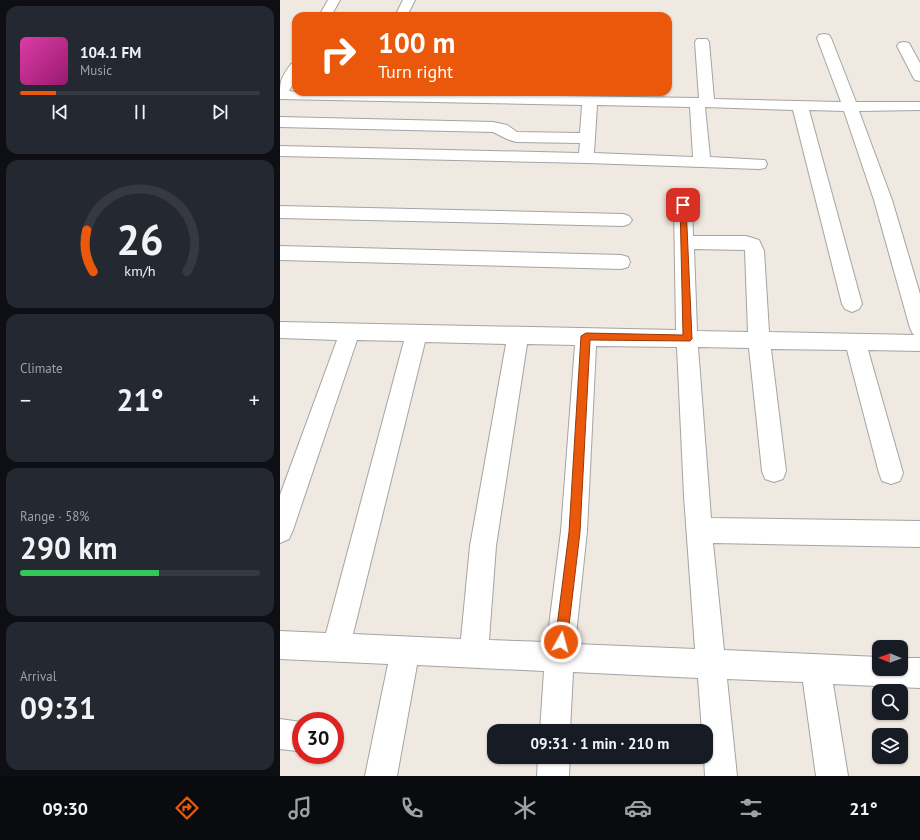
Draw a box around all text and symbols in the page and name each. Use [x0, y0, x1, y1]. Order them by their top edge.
text: 100 m [378, 24, 455, 61]
icon: right [312, 28, 364, 80]
text: 104.1 FM [80, 43, 141, 62]
text: Turn right [378, 60, 453, 83]
text: Music [80, 62, 112, 79]
icon: previous [49, 101, 71, 123]
icon: pause [129, 101, 151, 123]
icon: next [209, 101, 231, 123]
pin [666, 188, 700, 222]
icon: arrive [672, 194, 694, 216]
text: 26 [116, 213, 164, 266]
text: km/h [124, 261, 156, 280]
text: Climate [20, 360, 63, 377]
text: 21° [116, 380, 164, 419]
text: − [20, 386, 31, 414]
text: + [249, 386, 260, 414]
text: Range · 58% [20, 508, 89, 525]
text: 290 km [20, 528, 118, 567]
position arrow [540, 621, 582, 663]
north arrow [872, 640, 908, 676]
map controls [872, 640, 908, 764]
text: Arrival [20, 668, 56, 685]
button: search [872, 684, 908, 720]
text: 09:31 [20, 688, 96, 727]
speed limit sign: 30 [292, 712, 344, 764]
button: layers [872, 728, 908, 764]
text: 09:31 · 1 min · 210 m [531, 734, 669, 753]
icon: directions [173, 794, 201, 822]
icon: music [286, 794, 314, 822]
icon: phone [398, 794, 426, 822]
icon: climate [511, 794, 539, 822]
icon: car [624, 794, 652, 822]
icon: filters [737, 794, 765, 822]
text: 09:30 [42, 797, 88, 820]
text: 21° [849, 797, 878, 820]

